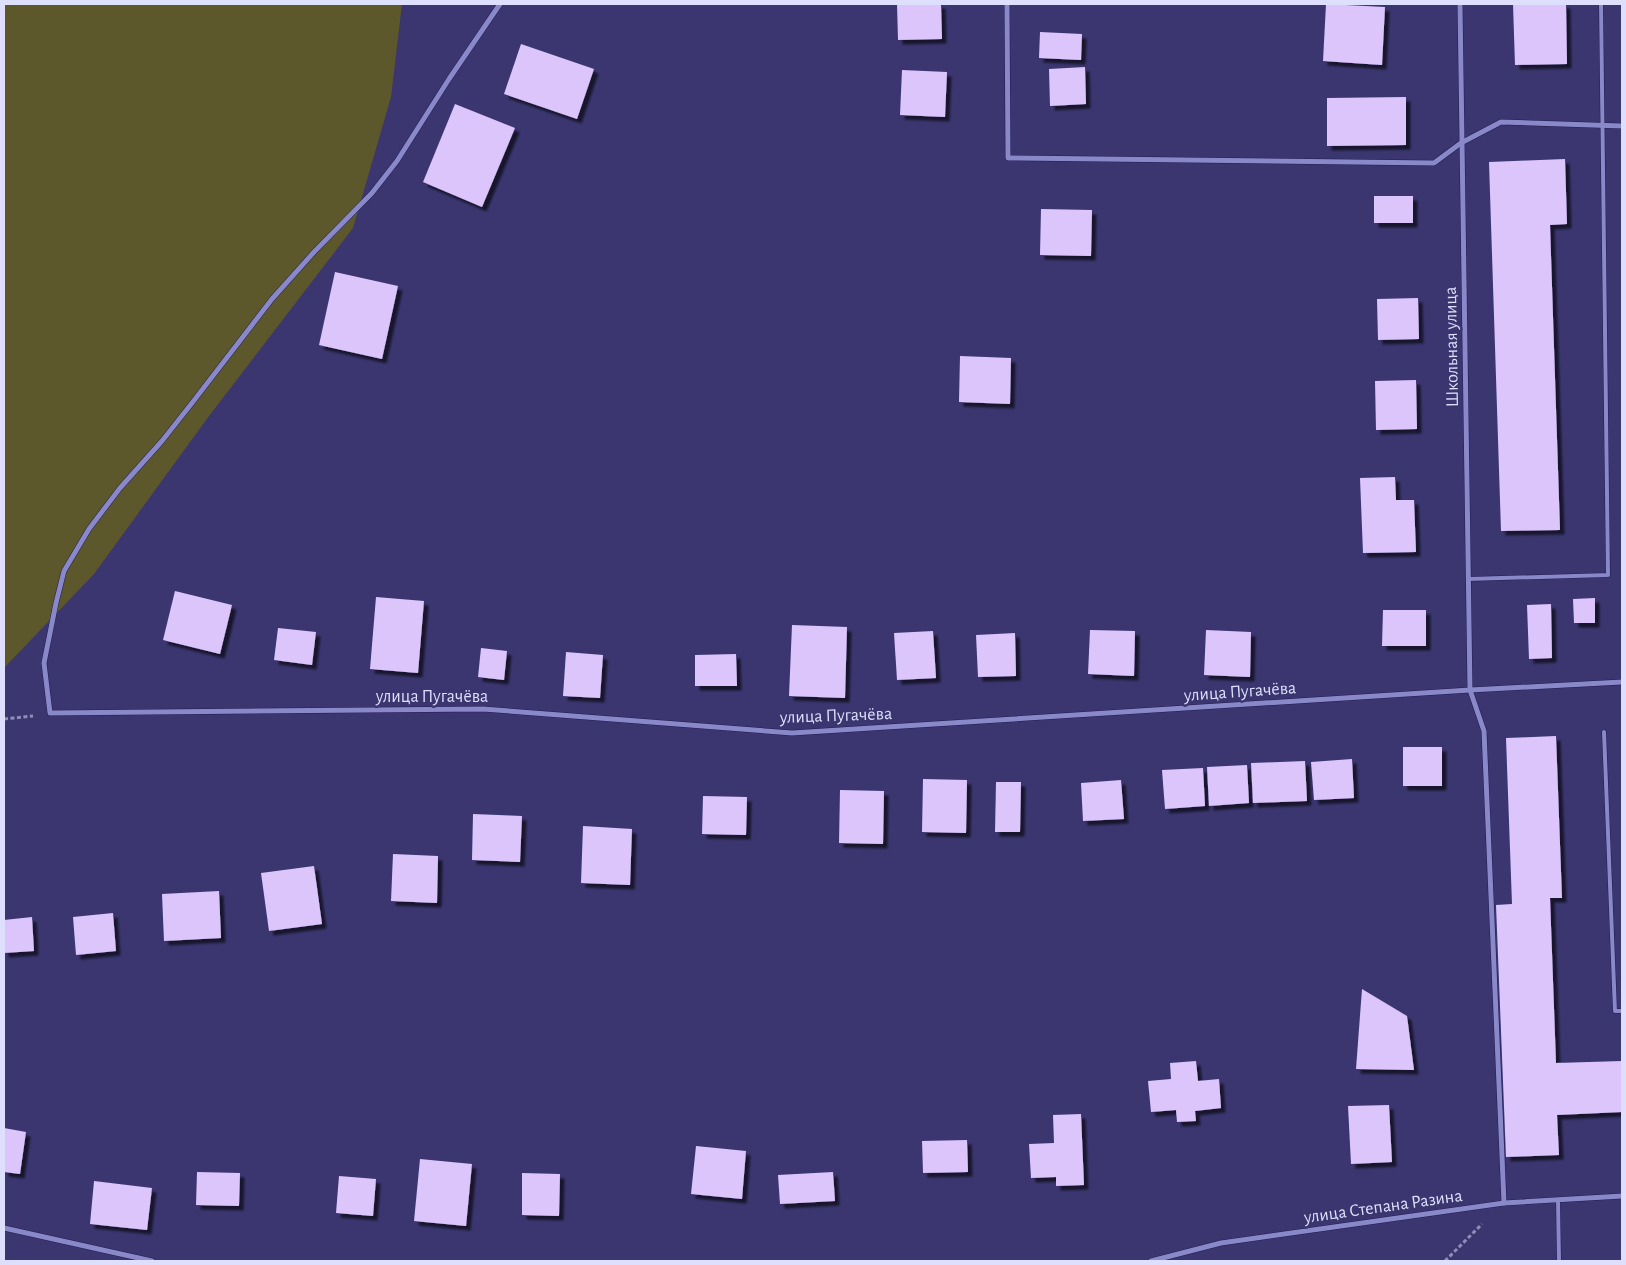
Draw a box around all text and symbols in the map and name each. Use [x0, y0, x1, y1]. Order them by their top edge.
street label: Школьная улица [1442, 286, 1462, 407]
street label: улица Пугачёва [1182, 679, 1297, 705]
street label: улица Пугачёва [375, 688, 488, 706]
street label: улица Пугачёва [779, 705, 893, 727]
street label: улица Степана Разина [1302, 1187, 1464, 1227]

